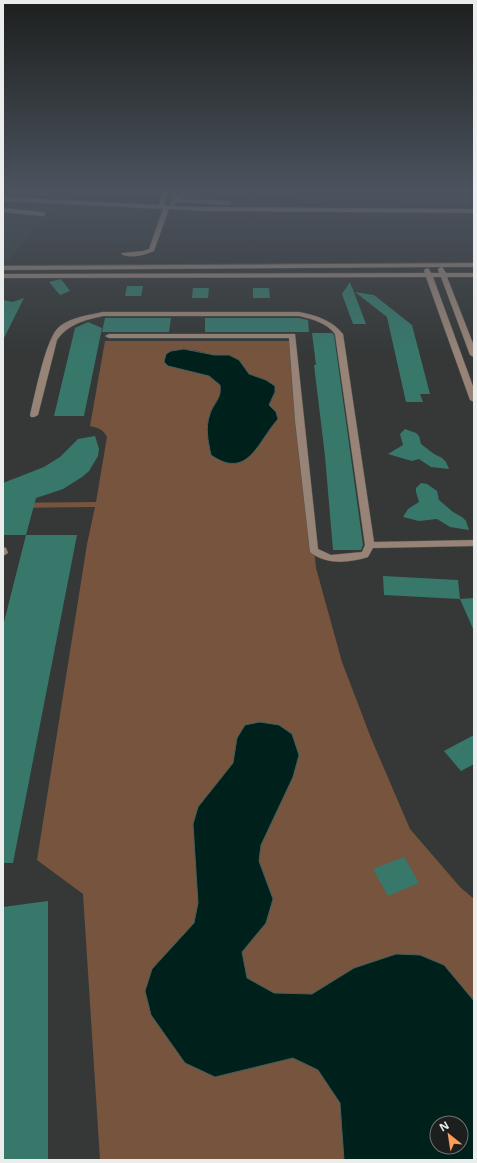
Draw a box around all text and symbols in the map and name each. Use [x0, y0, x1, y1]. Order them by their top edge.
north arrow [429, 1115, 469, 1155]
text: N [436, 1117, 451, 1135]

